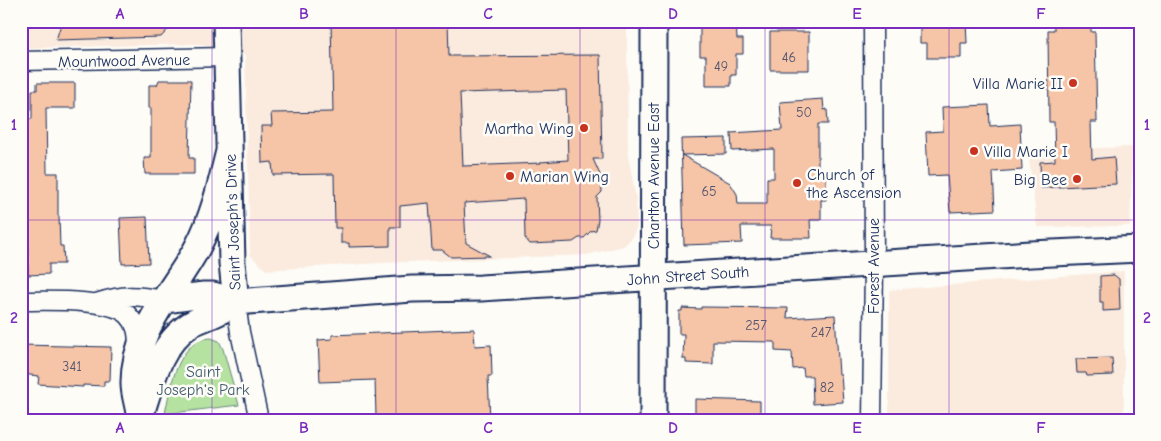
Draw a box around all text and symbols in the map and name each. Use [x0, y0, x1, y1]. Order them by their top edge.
text: A [116, 5, 125, 23]
text: B [299, 5, 309, 23]
text: C [483, 5, 493, 23]
text: D [668, 5, 678, 23]
text: E [852, 5, 862, 23]
text: F [1036, 5, 1046, 23]
house number: 46 [782, 49, 796, 66]
street label: Mountwood Avenue [58, 51, 190, 71]
house number: 49 [714, 58, 728, 75]
place label: Villa Marie II [973, 75, 1063, 93]
marker: Villa Marie II [1067, 77, 1079, 89]
street label: Charlton Avenue East [645, 102, 663, 249]
house number: 50 [796, 104, 812, 121]
text: 1 [11, 116, 17, 134]
text: 1 [1144, 116, 1150, 134]
place label: Martha Wing [484, 120, 574, 138]
marker: Martha Wing [578, 122, 590, 134]
place label: Villa Marie I [984, 143, 1068, 161]
marker: Villa Marie I [968, 145, 980, 157]
street label: Saint Joseph's Drive [222, 153, 244, 290]
place label: Church of the Ascension [806, 166, 902, 202]
place label: Marian Wing [520, 168, 609, 186]
marker: Marian Wing [504, 170, 516, 182]
place label: Big Bee [1014, 171, 1067, 189]
marker: Big Bee [1071, 173, 1083, 185]
marker: Church of the Ascension [791, 177, 803, 189]
house number: 65 [701, 183, 717, 200]
street label: Forest Avenue [865, 218, 883, 314]
street label: John Street South [626, 263, 750, 289]
text: 2 [10, 309, 18, 327]
text: 2 [1143, 309, 1151, 327]
house number: 257 [745, 317, 767, 334]
house number: 247 [811, 324, 832, 341]
house number: 341 [62, 358, 82, 375]
park label: Saint Joseph's Park [156, 363, 250, 399]
house number: 82 [820, 379, 834, 396]
text: A [116, 419, 125, 437]
text: B [299, 419, 309, 437]
text: C [483, 419, 493, 437]
text: D [668, 419, 678, 437]
text: E [852, 419, 862, 437]
text: F [1036, 419, 1046, 437]

